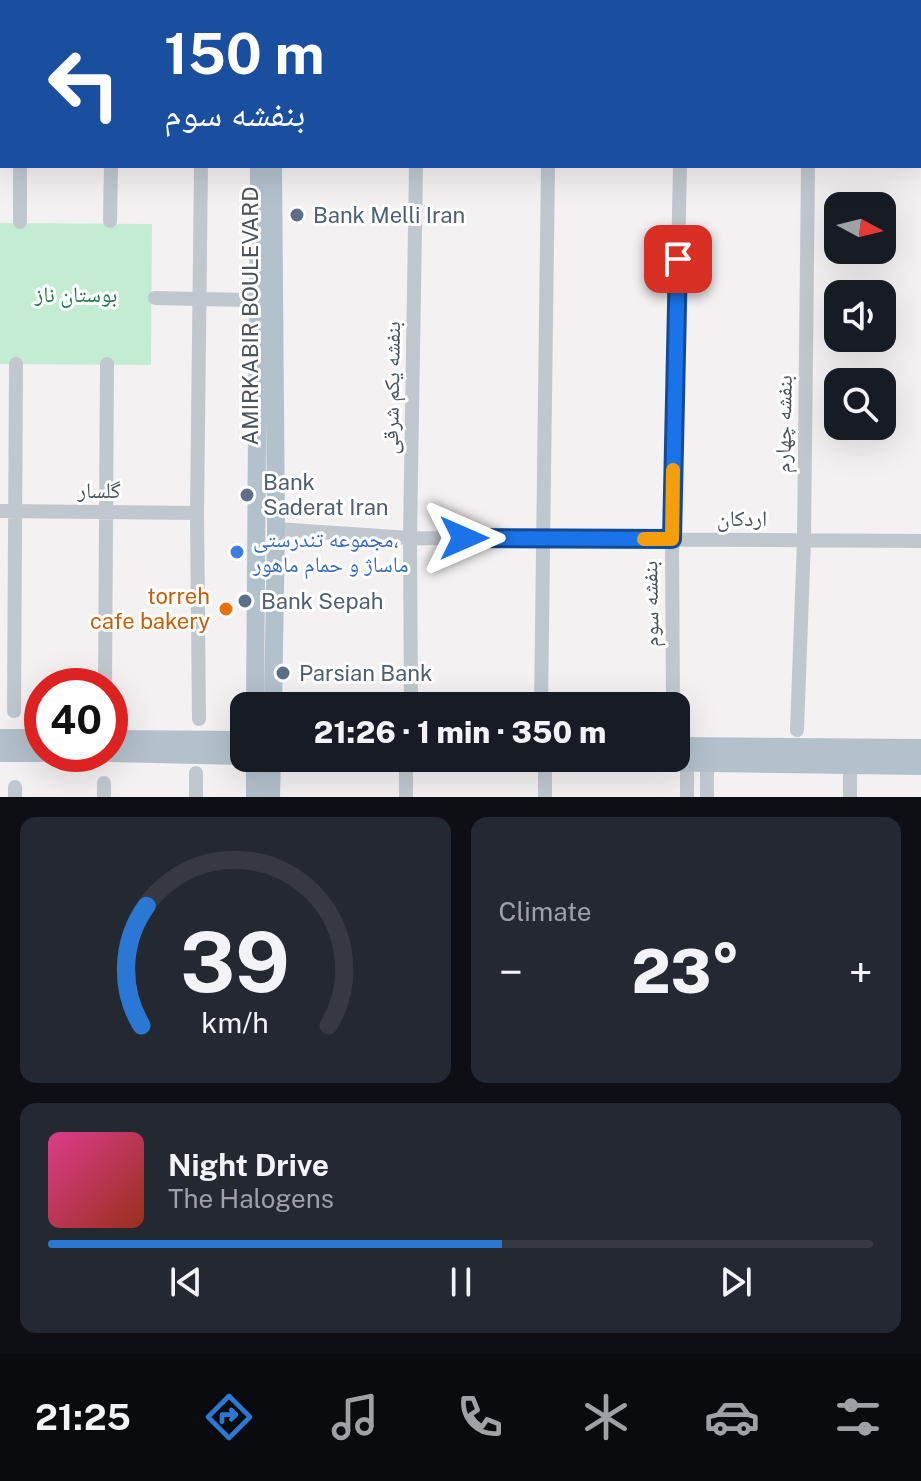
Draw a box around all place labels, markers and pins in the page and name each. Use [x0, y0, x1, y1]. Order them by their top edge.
place label: Bank Melli Iran [313, 202, 465, 228]
marker: Bank Melli Iran [288, 206, 306, 224]
pin [644, 225, 712, 293]
place label: Bank Saderat Iran [263, 469, 389, 520]
marker: Bank Saderat Iran [238, 486, 256, 504]
place label: مجموعه تندرستی، ماساژ و حمام ماهور [252, 526, 408, 579]
marker: مجموعه تندرستی، ماساژ و حمام ماهور [228, 543, 246, 561]
place label: torreh cafe bakery [90, 583, 210, 634]
place label: Bank Sepah [261, 588, 383, 614]
marker: Bank Sepah [236, 592, 254, 610]
marker: torreh cafe bakery [217, 600, 235, 618]
place label: Parsian Bank [299, 660, 432, 686]
marker: Parsian Bank [274, 664, 292, 682]

